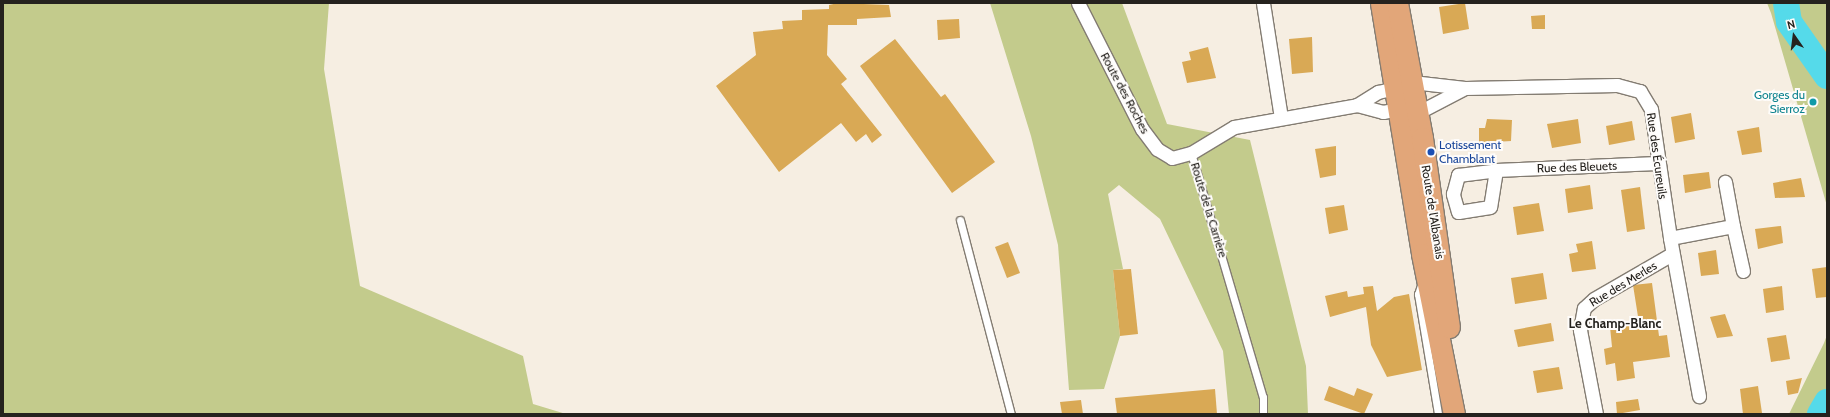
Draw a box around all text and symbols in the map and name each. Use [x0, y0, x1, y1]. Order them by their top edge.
north arrow [1774, 16, 1814, 56]
text: N [1786, 17, 1797, 32]
street label: Route des Roches [1098, 50, 1152, 136]
place label: Gorges du Sierroz [1754, 88, 1805, 116]
marker: Gorges du Sierroz [1808, 97, 1818, 107]
street label: Rue des Écureuils [1644, 112, 1670, 200]
place label: Lotissement Chamblant [1439, 138, 1501, 166]
marker: Lotissement Chamblant [1426, 147, 1436, 157]
street label: Rue des Bleuets [1537, 158, 1617, 176]
street label: Route de la Carrière [1188, 161, 1230, 259]
street label: Route de l'Albanais [1418, 164, 1448, 260]
street label: Rue des Merles [1587, 258, 1659, 310]
district label: Le Champ-Blanc [1569, 315, 1661, 331]

